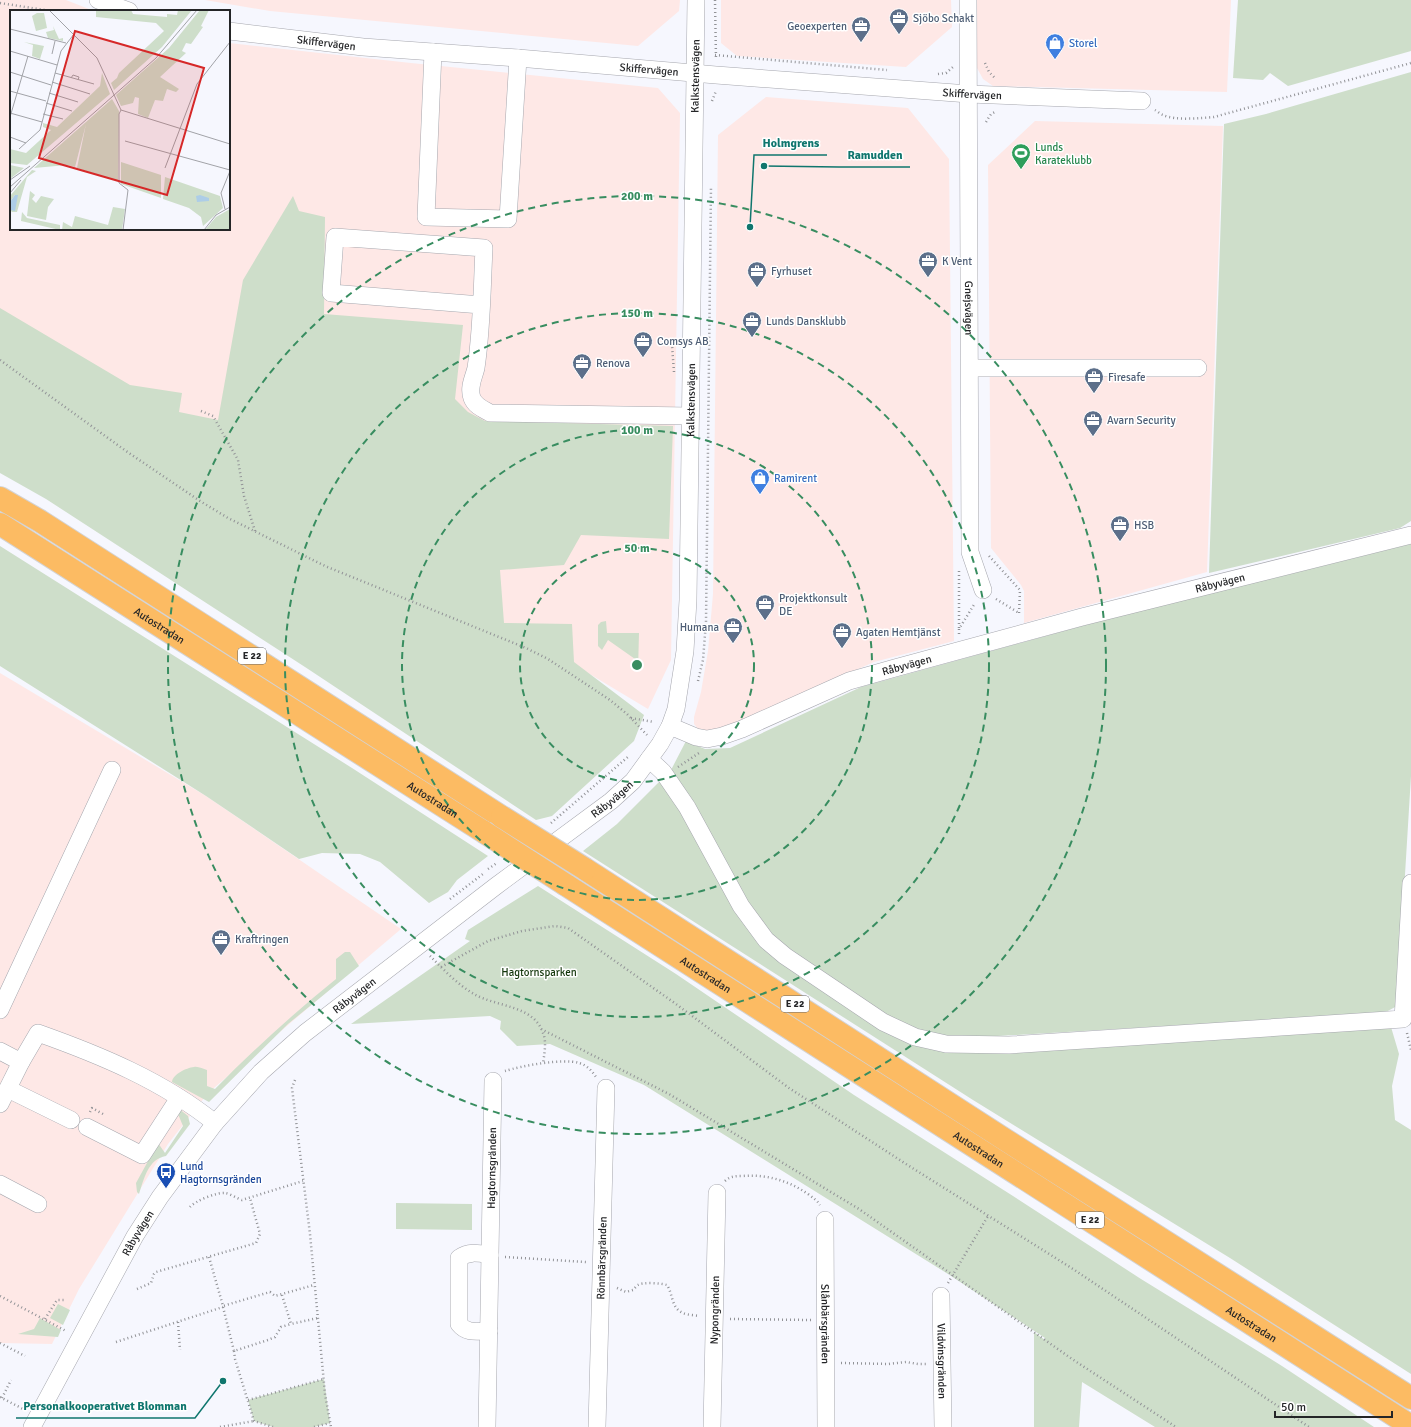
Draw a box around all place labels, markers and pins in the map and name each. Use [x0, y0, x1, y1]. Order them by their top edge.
office icon: Sjöbo Schakt [888, 7, 910, 35]
place label: Sjöbo Schakt [913, 12, 974, 25]
office icon: Geoexperten [850, 15, 872, 43]
place label: Geoexperten [787, 20, 847, 33]
shop icon: Storel [1044, 32, 1066, 60]
place label: Storel [1069, 37, 1097, 50]
callout: Holmgrens [754, 131, 827, 155]
place label: Lunds Karateklubb [1035, 141, 1092, 167]
sports icon: Lunds Karateklubb [1010, 142, 1032, 170]
callout: Ramudden [839, 143, 910, 167]
office icon: K Vent [917, 250, 939, 278]
place label: K Vent [942, 255, 972, 268]
office icon: Fyrhuset [746, 260, 768, 288]
place label: Fyrhuset [771, 265, 812, 278]
office icon: Lunds Dansklubb [741, 310, 763, 338]
place label: Lunds Dansklubb [766, 315, 846, 328]
office icon: Comsys AB [632, 330, 654, 358]
place label: Comsys AB [657, 335, 709, 348]
office icon: Renova [571, 352, 593, 380]
place label: Renova [596, 357, 631, 370]
office icon: Firesafe [1083, 366, 1105, 394]
place label: Firesafe [1108, 371, 1146, 384]
office icon: Avarn Security [1082, 409, 1104, 437]
place label: Avarn Security [1107, 414, 1176, 427]
shop icon: Ramirent [749, 467, 771, 495]
place label: Ramirent [774, 472, 817, 485]
office icon: HSB [1109, 514, 1131, 542]
place label: HSB [1134, 519, 1155, 532]
place label: Projektkonsult DE [779, 592, 847, 618]
office icon: Projektkonsult DE [754, 593, 776, 621]
office icon: Humana [722, 616, 744, 644]
place label: Humana [680, 621, 719, 634]
office icon: Agaten Hemtjänst [831, 621, 853, 649]
place label: Agaten Hemtjänst [856, 626, 941, 639]
centre of rings [630, 658, 644, 672]
office icon: Kraftringen [210, 928, 232, 956]
place label: Kraftringen [235, 933, 289, 946]
place label: Lund Hagtornsgränden [180, 1160, 262, 1186]
bus stop icon: Lund Hagtornsgränden [155, 1161, 177, 1189]
callout: Personalkooperativet Blomman [16, 1394, 195, 1418]

